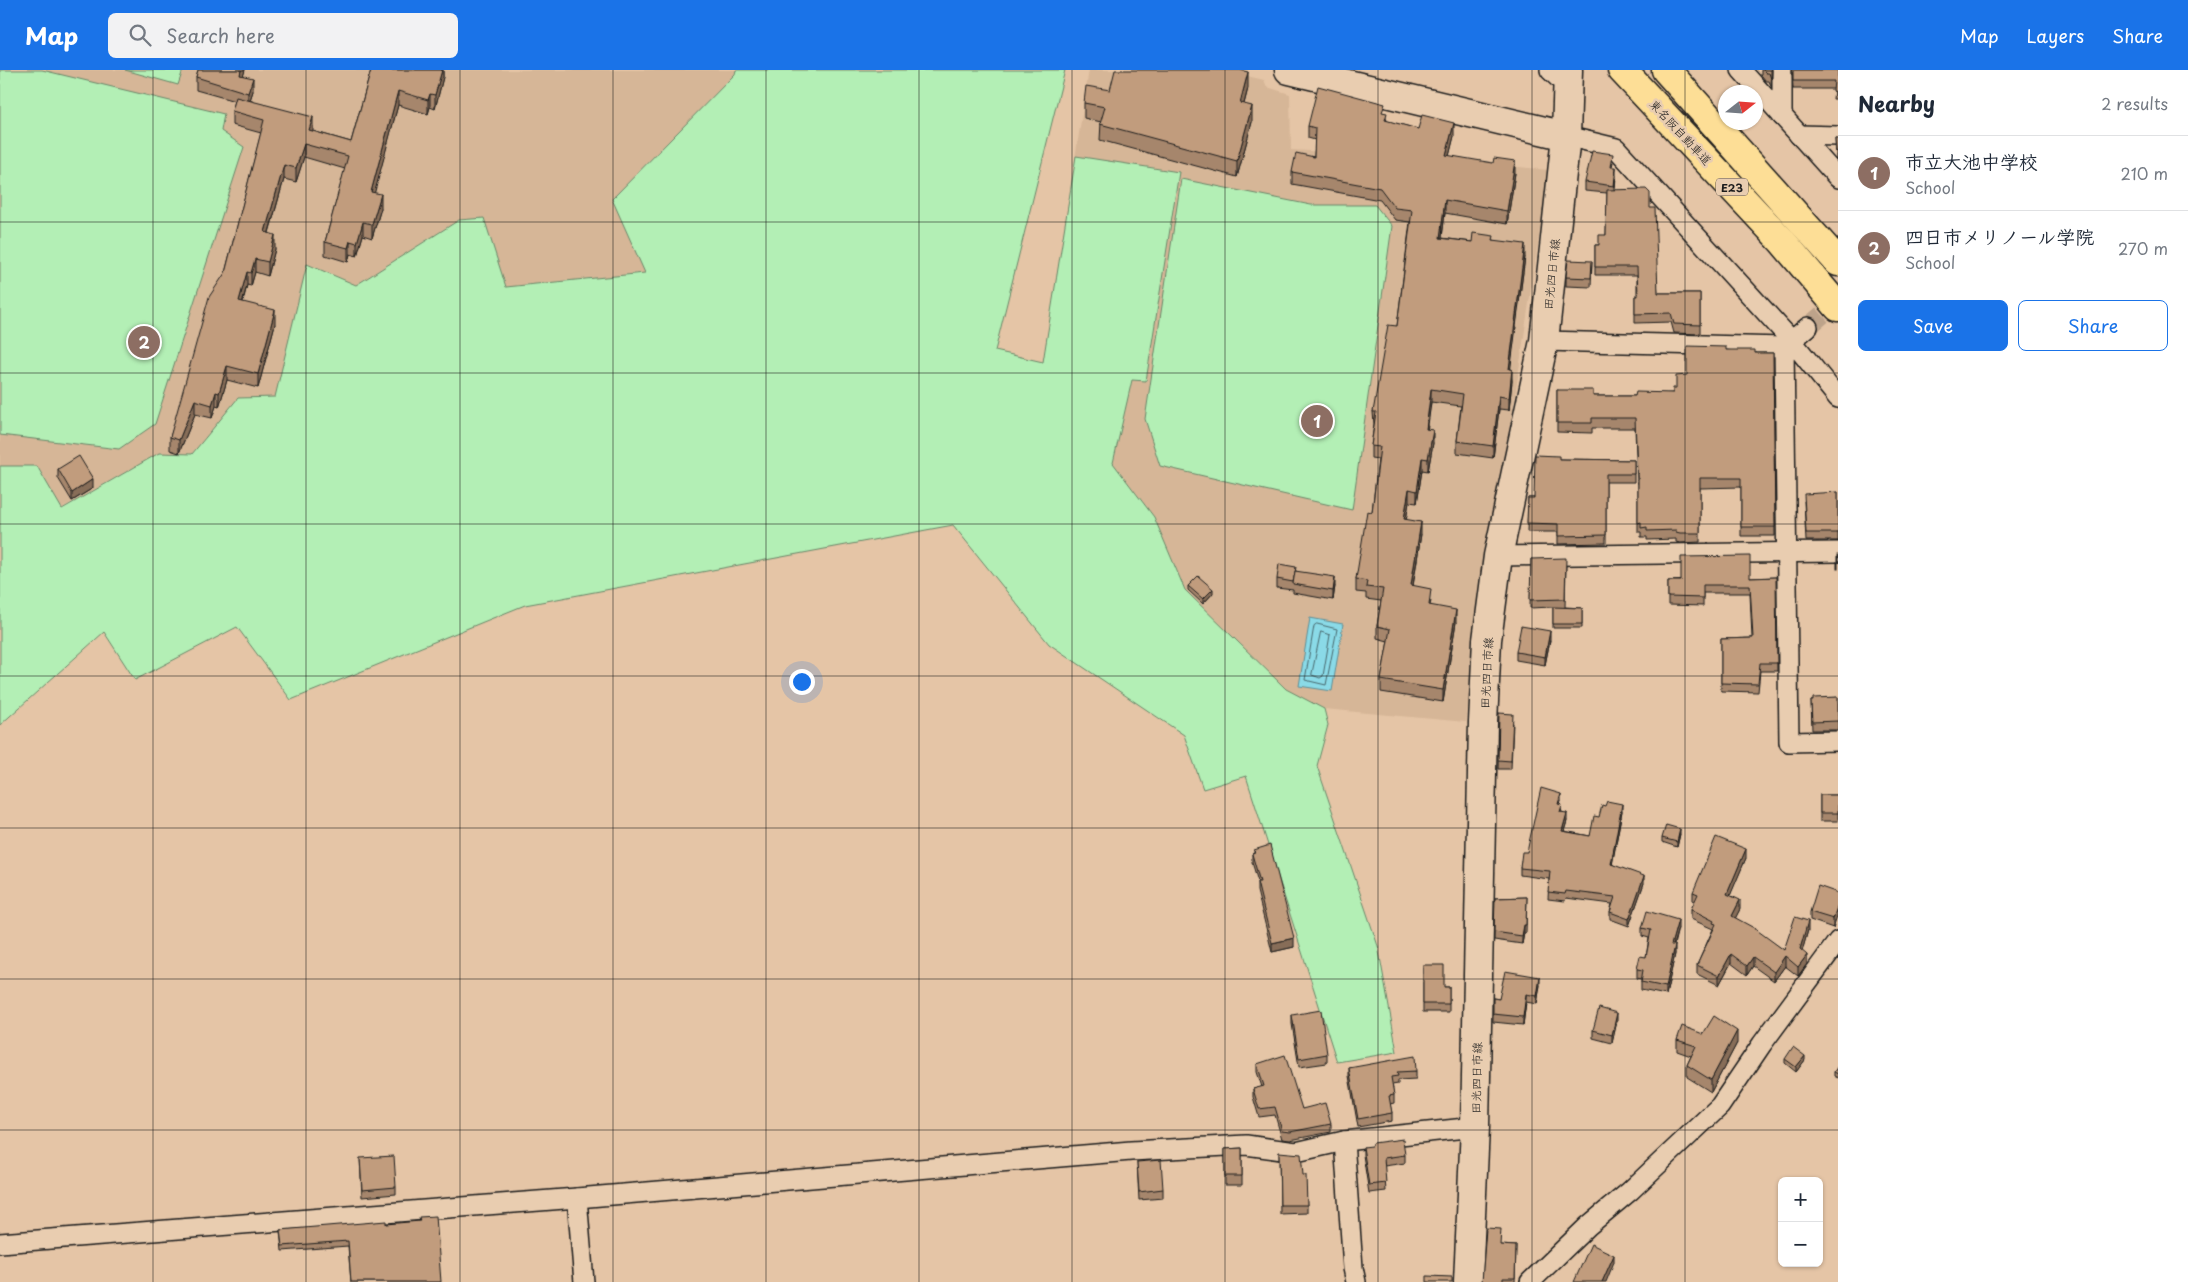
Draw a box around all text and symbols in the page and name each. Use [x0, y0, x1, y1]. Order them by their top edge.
search box [108, 13, 458, 58]
text: Map [25, 17, 78, 53]
icon: search [126, 21, 154, 49]
text: Search here [166, 21, 275, 49]
text: Map [1960, 22, 1999, 49]
text: Layers [2027, 22, 2084, 49]
text: Share [2112, 22, 2163, 49]
north arrow [1718, 85, 1763, 130]
text: Nearby [1858, 87, 1935, 119]
text: 2 results [2101, 91, 2168, 115]
street label: 東名阪自動車道 [1646, 95, 1716, 169]
text: 市立大池中学校 [1905, 147, 2038, 175]
text: 1 [1870, 161, 1878, 185]
text: 210 m [2120, 161, 2168, 185]
text: School [1905, 175, 1955, 199]
road number: E23 [1716, 178, 1748, 195]
text: 四日市メリノール学院 [1905, 222, 2094, 250]
text: 2 [1868, 236, 1880, 260]
text: 270 m [2118, 236, 2168, 260]
street label: 田光四日市線 [1538, 237, 1564, 311]
text: School [1905, 250, 1955, 274]
button: Save [1858, 300, 2008, 351]
button: Share [2018, 300, 2168, 351]
pin: 2 [128, 323, 160, 361]
pin: 1 [1301, 402, 1333, 440]
street label: 田光四日市線 [1475, 637, 1497, 709]
your location [789, 669, 815, 695]
street label: 田光四日市線 [1466, 1042, 1486, 1114]
map controls [1778, 1177, 1823, 1267]
button: + [1778, 1177, 1823, 1222]
button: − [1778, 1222, 1823, 1267]

